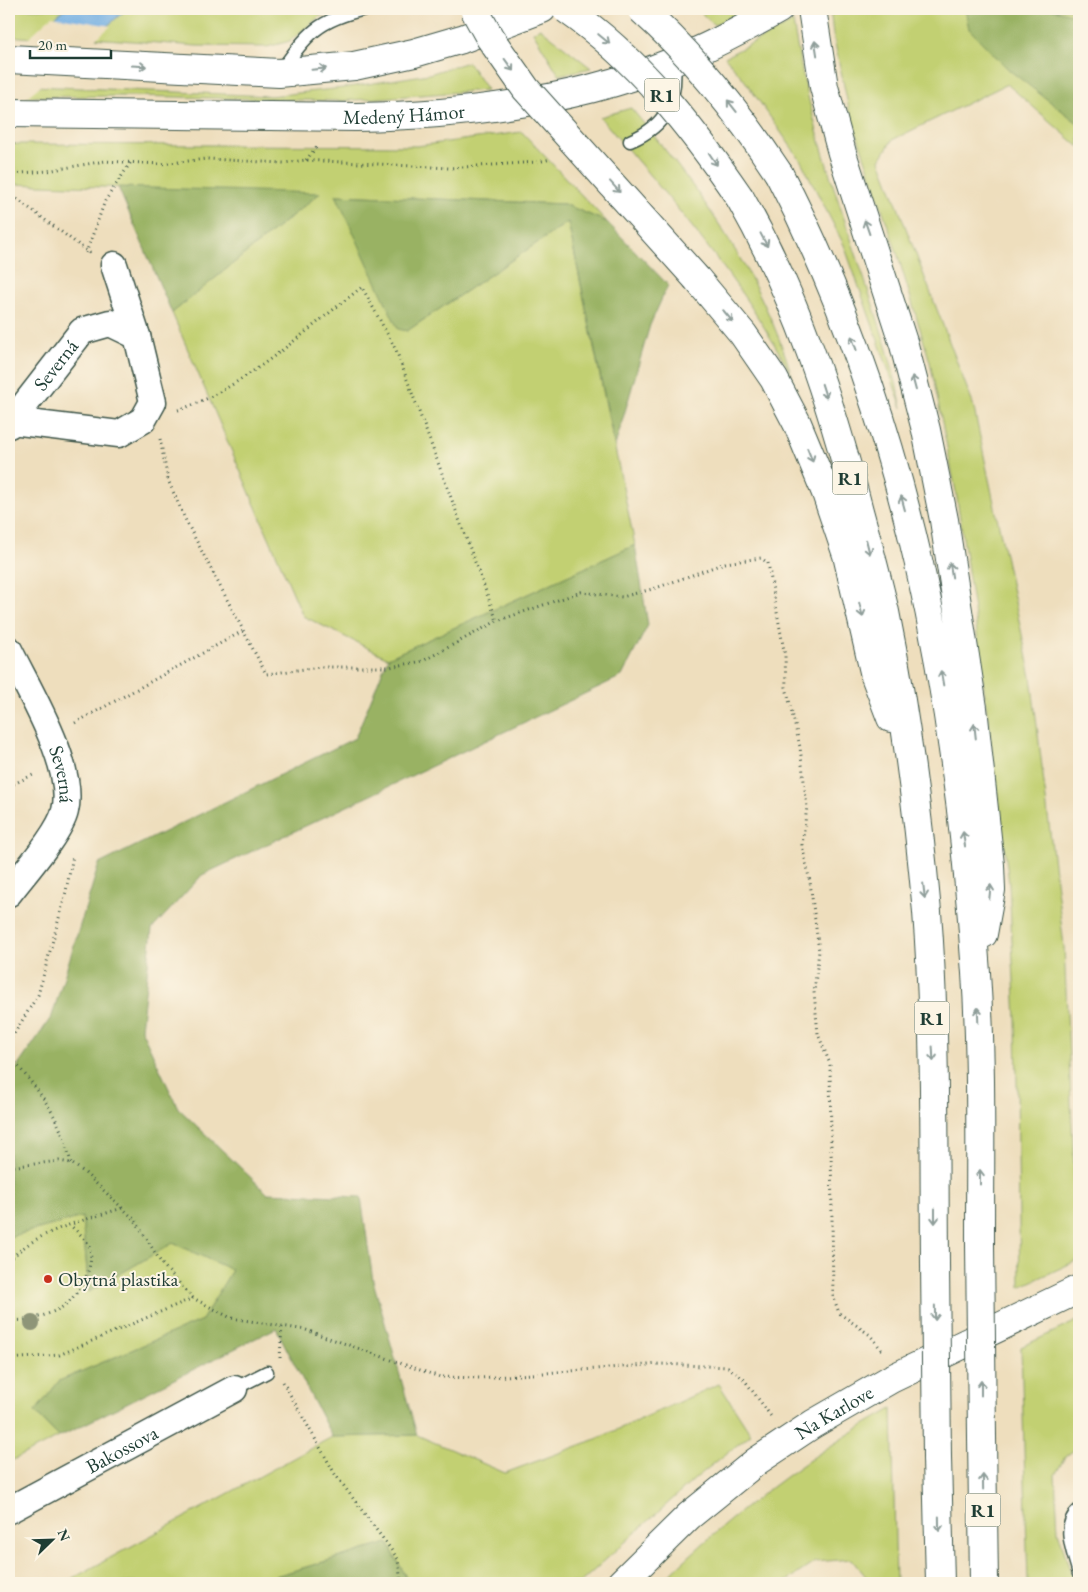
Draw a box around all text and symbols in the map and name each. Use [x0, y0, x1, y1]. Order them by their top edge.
scale bar [30, 28, 111, 60]
one-way arrow [597, 33, 610, 44]
text: 20 m [38, 35, 67, 54]
one-way arrow [811, 41, 821, 57]
one-way arrow [504, 58, 514, 72]
one-way arrow [131, 61, 147, 70]
one-way arrow [310, 64, 326, 74]
road number: R1 [644, 78, 680, 112]
street label: Medený Hámor [343, 98, 466, 130]
one-way arrow [726, 99, 737, 112]
one-way arrow [708, 151, 718, 165]
one-way arrow [609, 181, 621, 194]
one-way arrow [862, 220, 872, 236]
one-way arrow [759, 233, 769, 248]
one-way arrow [723, 309, 734, 322]
street label: Severná [27, 334, 84, 396]
one-way arrow [849, 336, 858, 351]
one-way arrow [909, 375, 918, 391]
one-way arrow [820, 382, 830, 398]
one-way arrow [806, 447, 816, 462]
road number: R1 [832, 462, 868, 494]
one-way arrow [898, 495, 908, 511]
one-way arrow [864, 539, 873, 555]
one-way arrow [946, 562, 956, 578]
one-way arrow [857, 601, 866, 617]
one-way arrow [937, 671, 947, 687]
one-way arrow [970, 723, 980, 739]
street label: Severná [43, 742, 80, 804]
one-way arrow [959, 832, 969, 848]
one-way arrow [919, 883, 929, 899]
one-way arrow [985, 885, 995, 901]
road number: R1 [914, 1001, 950, 1034]
one-way arrow [973, 1007, 982, 1023]
one-way arrow [929, 1045, 938, 1061]
one-way arrow [975, 1170, 985, 1186]
one-way arrow [930, 1208, 940, 1224]
place label: Obytná plastika [58, 1266, 179, 1292]
marker: Obytná plastika [42, 1273, 54, 1285]
one-way arrow [931, 1305, 940, 1321]
street label: Na Karlove [790, 1379, 878, 1446]
one-way arrow [977, 1380, 986, 1396]
street label: Bakossova [81, 1419, 162, 1479]
one-way arrow [978, 1474, 987, 1490]
road number: R1 [966, 1494, 1000, 1526]
north arrow [28, 1514, 78, 1564]
one-way arrow [934, 1515, 944, 1531]
text: N [53, 1526, 75, 1544]

